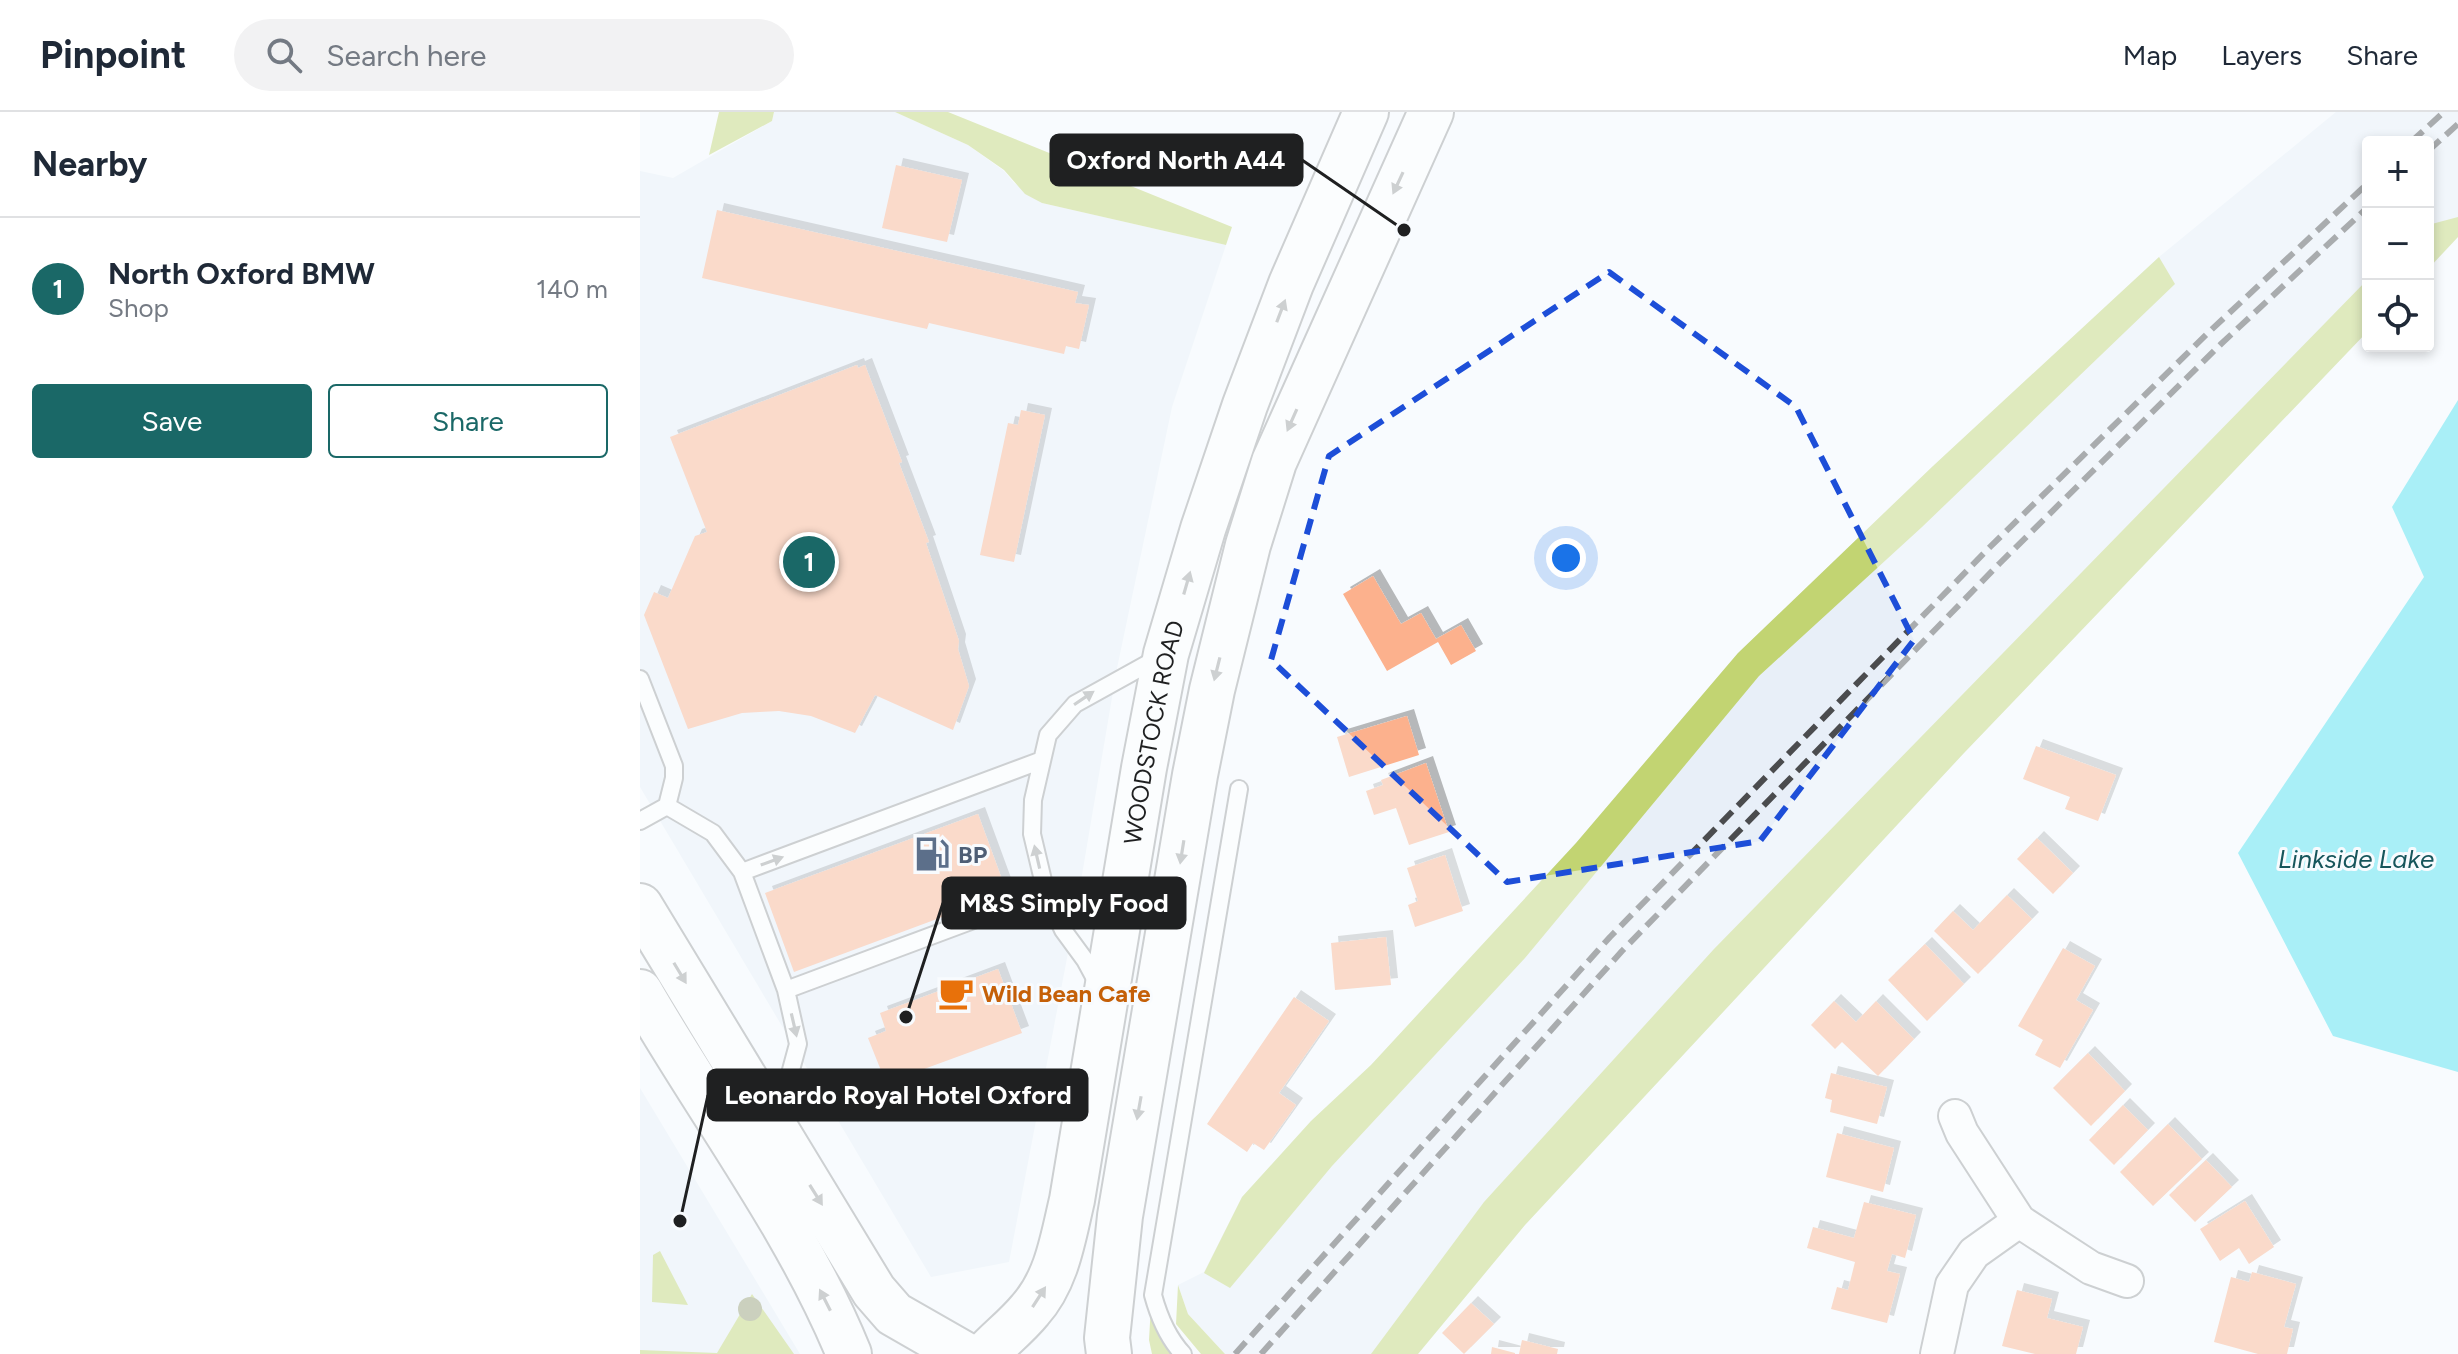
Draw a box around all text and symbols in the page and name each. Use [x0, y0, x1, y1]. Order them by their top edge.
search box [234, 19, 794, 91]
text: Pinpoint [40, 32, 186, 78]
icon: search [262, 33, 306, 77]
text: Search here [326, 37, 486, 74]
text: Map [2123, 38, 2177, 72]
text: Layers [2221, 38, 2302, 72]
text: Share [2346, 38, 2418, 72]
callout: Oxford North A44 [1051, 135, 1302, 185]
map controls [2362, 136, 2434, 352]
button: + [2362, 136, 2434, 208]
text: Nearby [32, 144, 147, 185]
text: Oxford North A44 [1067, 144, 1285, 176]
one-way arrow [1391, 171, 1405, 194]
button: − [2362, 208, 2434, 280]
text: North Oxford BMW [108, 255, 375, 292]
text: 1 [53, 273, 63, 305]
text: 140 m [536, 273, 608, 305]
button: locate [2362, 280, 2434, 352]
text: Shop [108, 292, 169, 324]
one-way arrow [1275, 299, 1288, 323]
button: Save [32, 384, 312, 458]
button: Share [328, 384, 608, 458]
one-way arrow [1286, 409, 1299, 432]
pin: 1 [783, 532, 835, 592]
your location [1546, 538, 1586, 578]
one-way arrow [1181, 571, 1194, 595]
street label: WOODSTOCK ROAD [1117, 617, 1190, 847]
one-way arrow [1211, 656, 1223, 681]
one-way arrow [1074, 691, 1095, 706]
fuel station icon: BP [913, 835, 951, 873]
place label: BP [958, 840, 988, 869]
one-way arrow [1176, 840, 1188, 865]
water label: Linkside Lake [2278, 843, 2434, 875]
one-way arrow [1031, 845, 1043, 870]
one-way arrow [760, 854, 784, 867]
callout: M&S Simply Food [943, 878, 1185, 928]
text: M&S Simply Food [959, 887, 1169, 919]
one-way arrow [673, 962, 687, 984]
cafe icon: Wild Bean Cafe [937, 974, 975, 1012]
place label: Wild Bean Cafe [982, 979, 1151, 1008]
one-way arrow [788, 1013, 801, 1038]
callout: Leonardo Royal Hotel Oxford [708, 1070, 1087, 1120]
text: Leonardo Royal Hotel Oxford [724, 1079, 1072, 1111]
one-way arrow [1132, 1096, 1144, 1121]
one-way arrow [808, 1184, 822, 1206]
one-way arrow [1031, 1287, 1046, 1308]
one-way arrow [819, 1288, 832, 1311]

